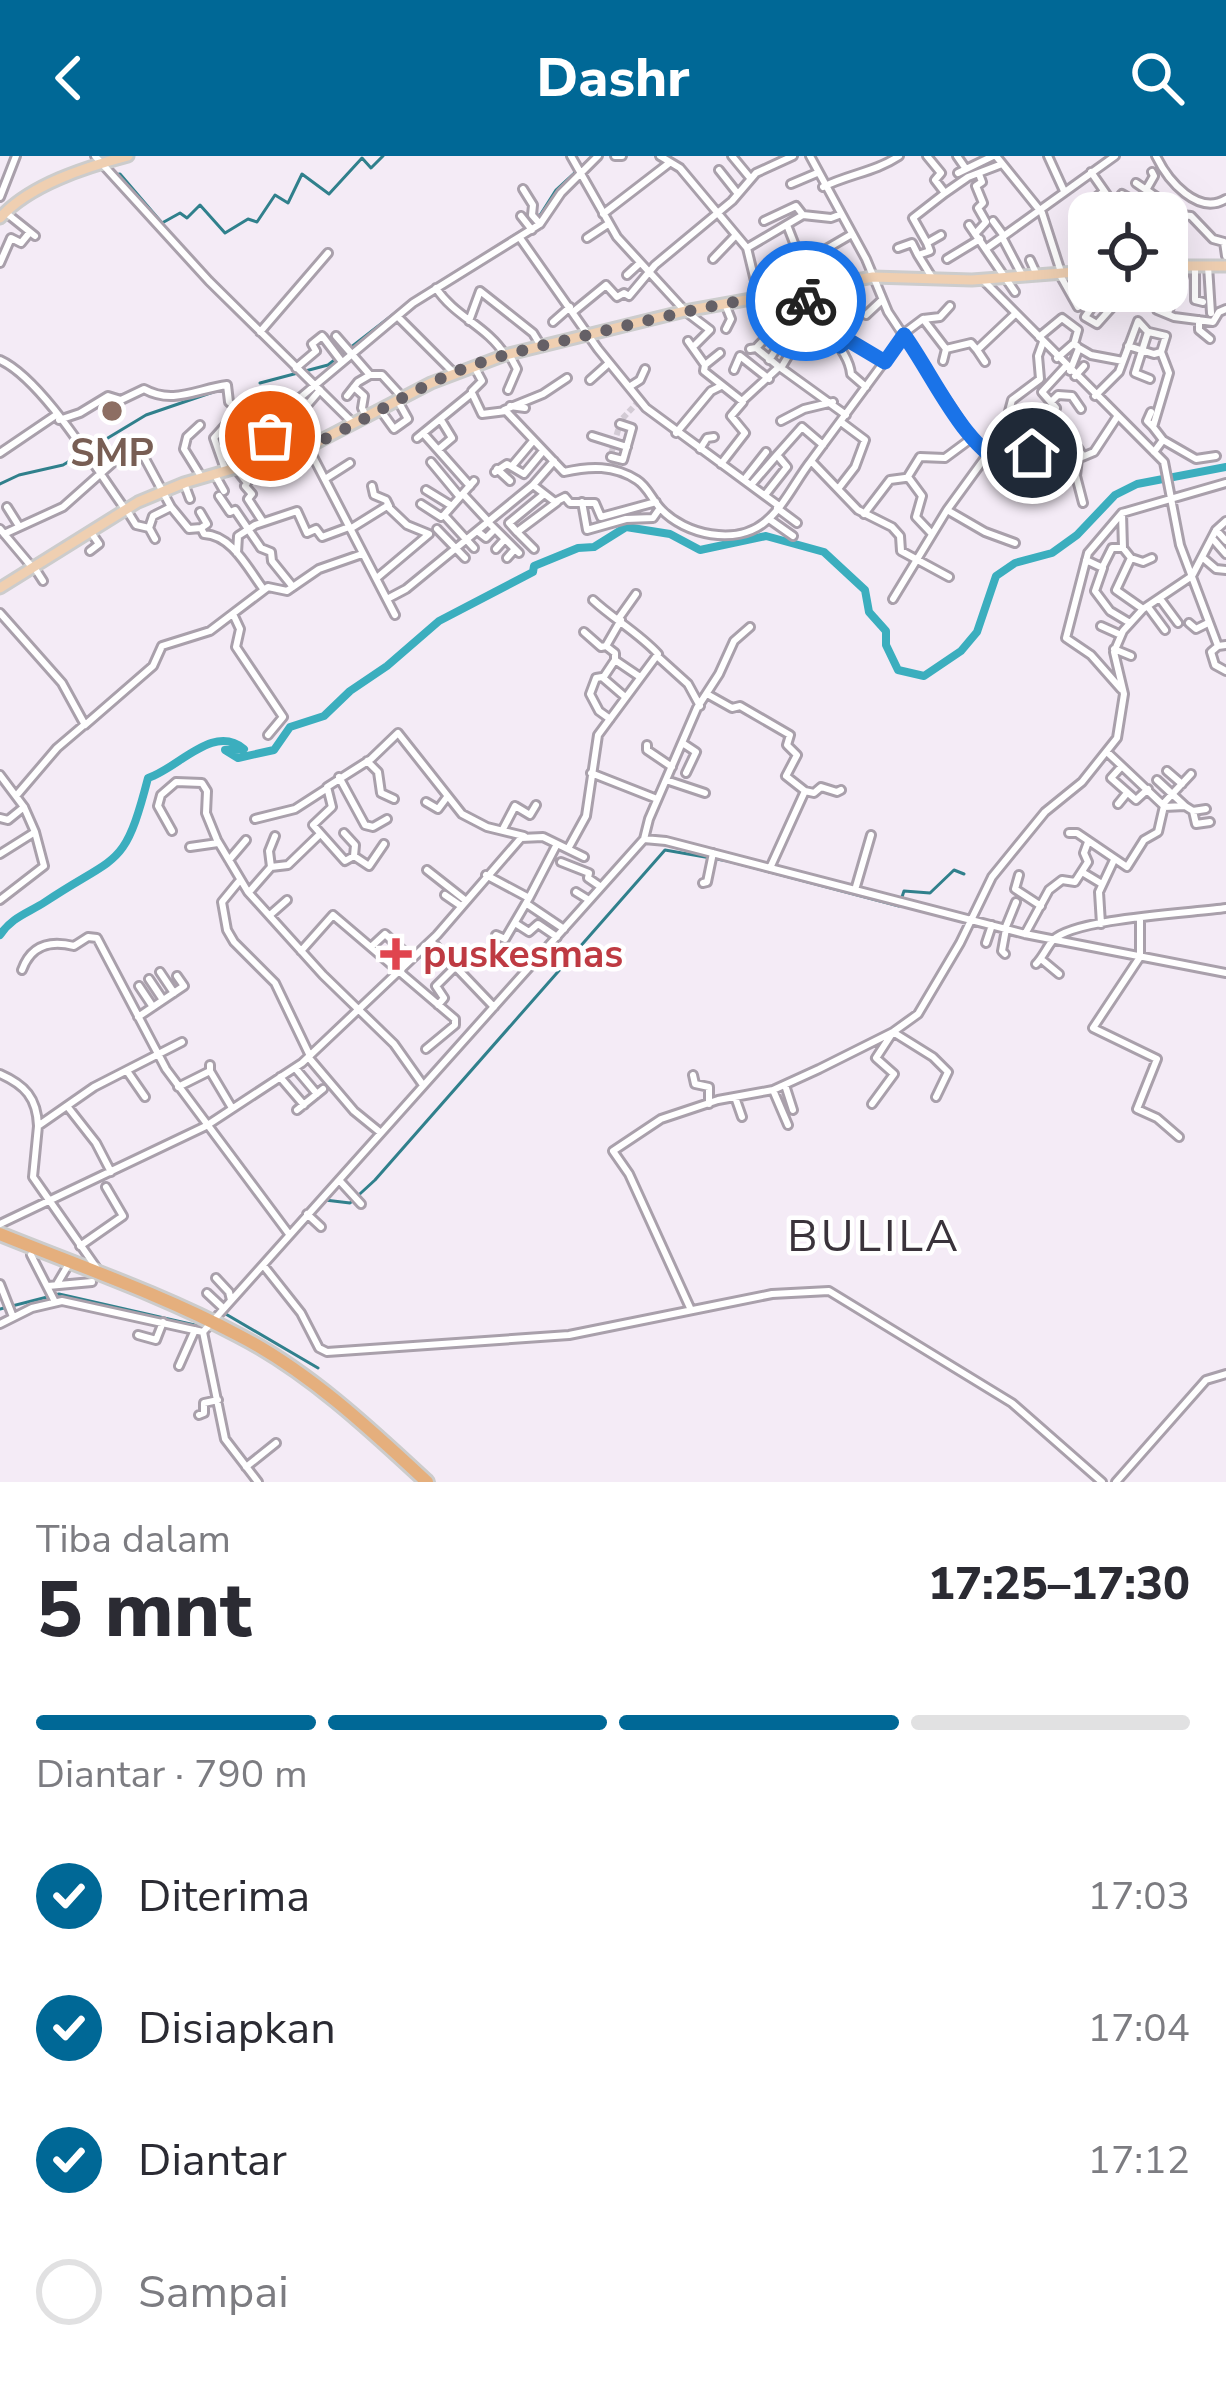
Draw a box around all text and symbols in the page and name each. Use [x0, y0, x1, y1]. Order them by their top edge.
text: Dashr [537, 41, 689, 115]
icon: back [36, 45, 102, 111]
icon: search [1124, 45, 1190, 111]
map controls [1068, 192, 1188, 312]
button: locate [1068, 192, 1188, 312]
courier [746, 241, 866, 361]
icon: bike [773, 268, 839, 334]
pin [219, 385, 321, 487]
marker: SMP [99, 398, 125, 424]
pin [981, 402, 1083, 504]
icon: bag [237, 403, 303, 469]
icon: home [999, 420, 1065, 486]
place label: SMP [70, 427, 154, 480]
place label: puskesmas [423, 928, 623, 981]
marker: puskesmas [380, 938, 412, 970]
district label: BULILA [787, 1206, 961, 1267]
text: Tiba dalam [36, 1513, 231, 1566]
text: 17:25–17:30 [928, 1554, 1190, 1615]
text: 5 mnt [36, 1557, 252, 1664]
text: Diantar · 790 m [36, 1748, 308, 1801]
icon: check [36, 1863, 102, 1929]
text: Diterima [138, 1866, 310, 1927]
text: 17:03 [1088, 1870, 1190, 1923]
icon: check [36, 1995, 102, 2061]
text: Disiapkan [138, 1998, 336, 2059]
text: 17:04 [1088, 2002, 1190, 2055]
icon: check [36, 2127, 102, 2193]
text: Diantar [138, 2130, 287, 2191]
text: 17:12 [1088, 2134, 1190, 2187]
text: Sampai [138, 2262, 289, 2323]

